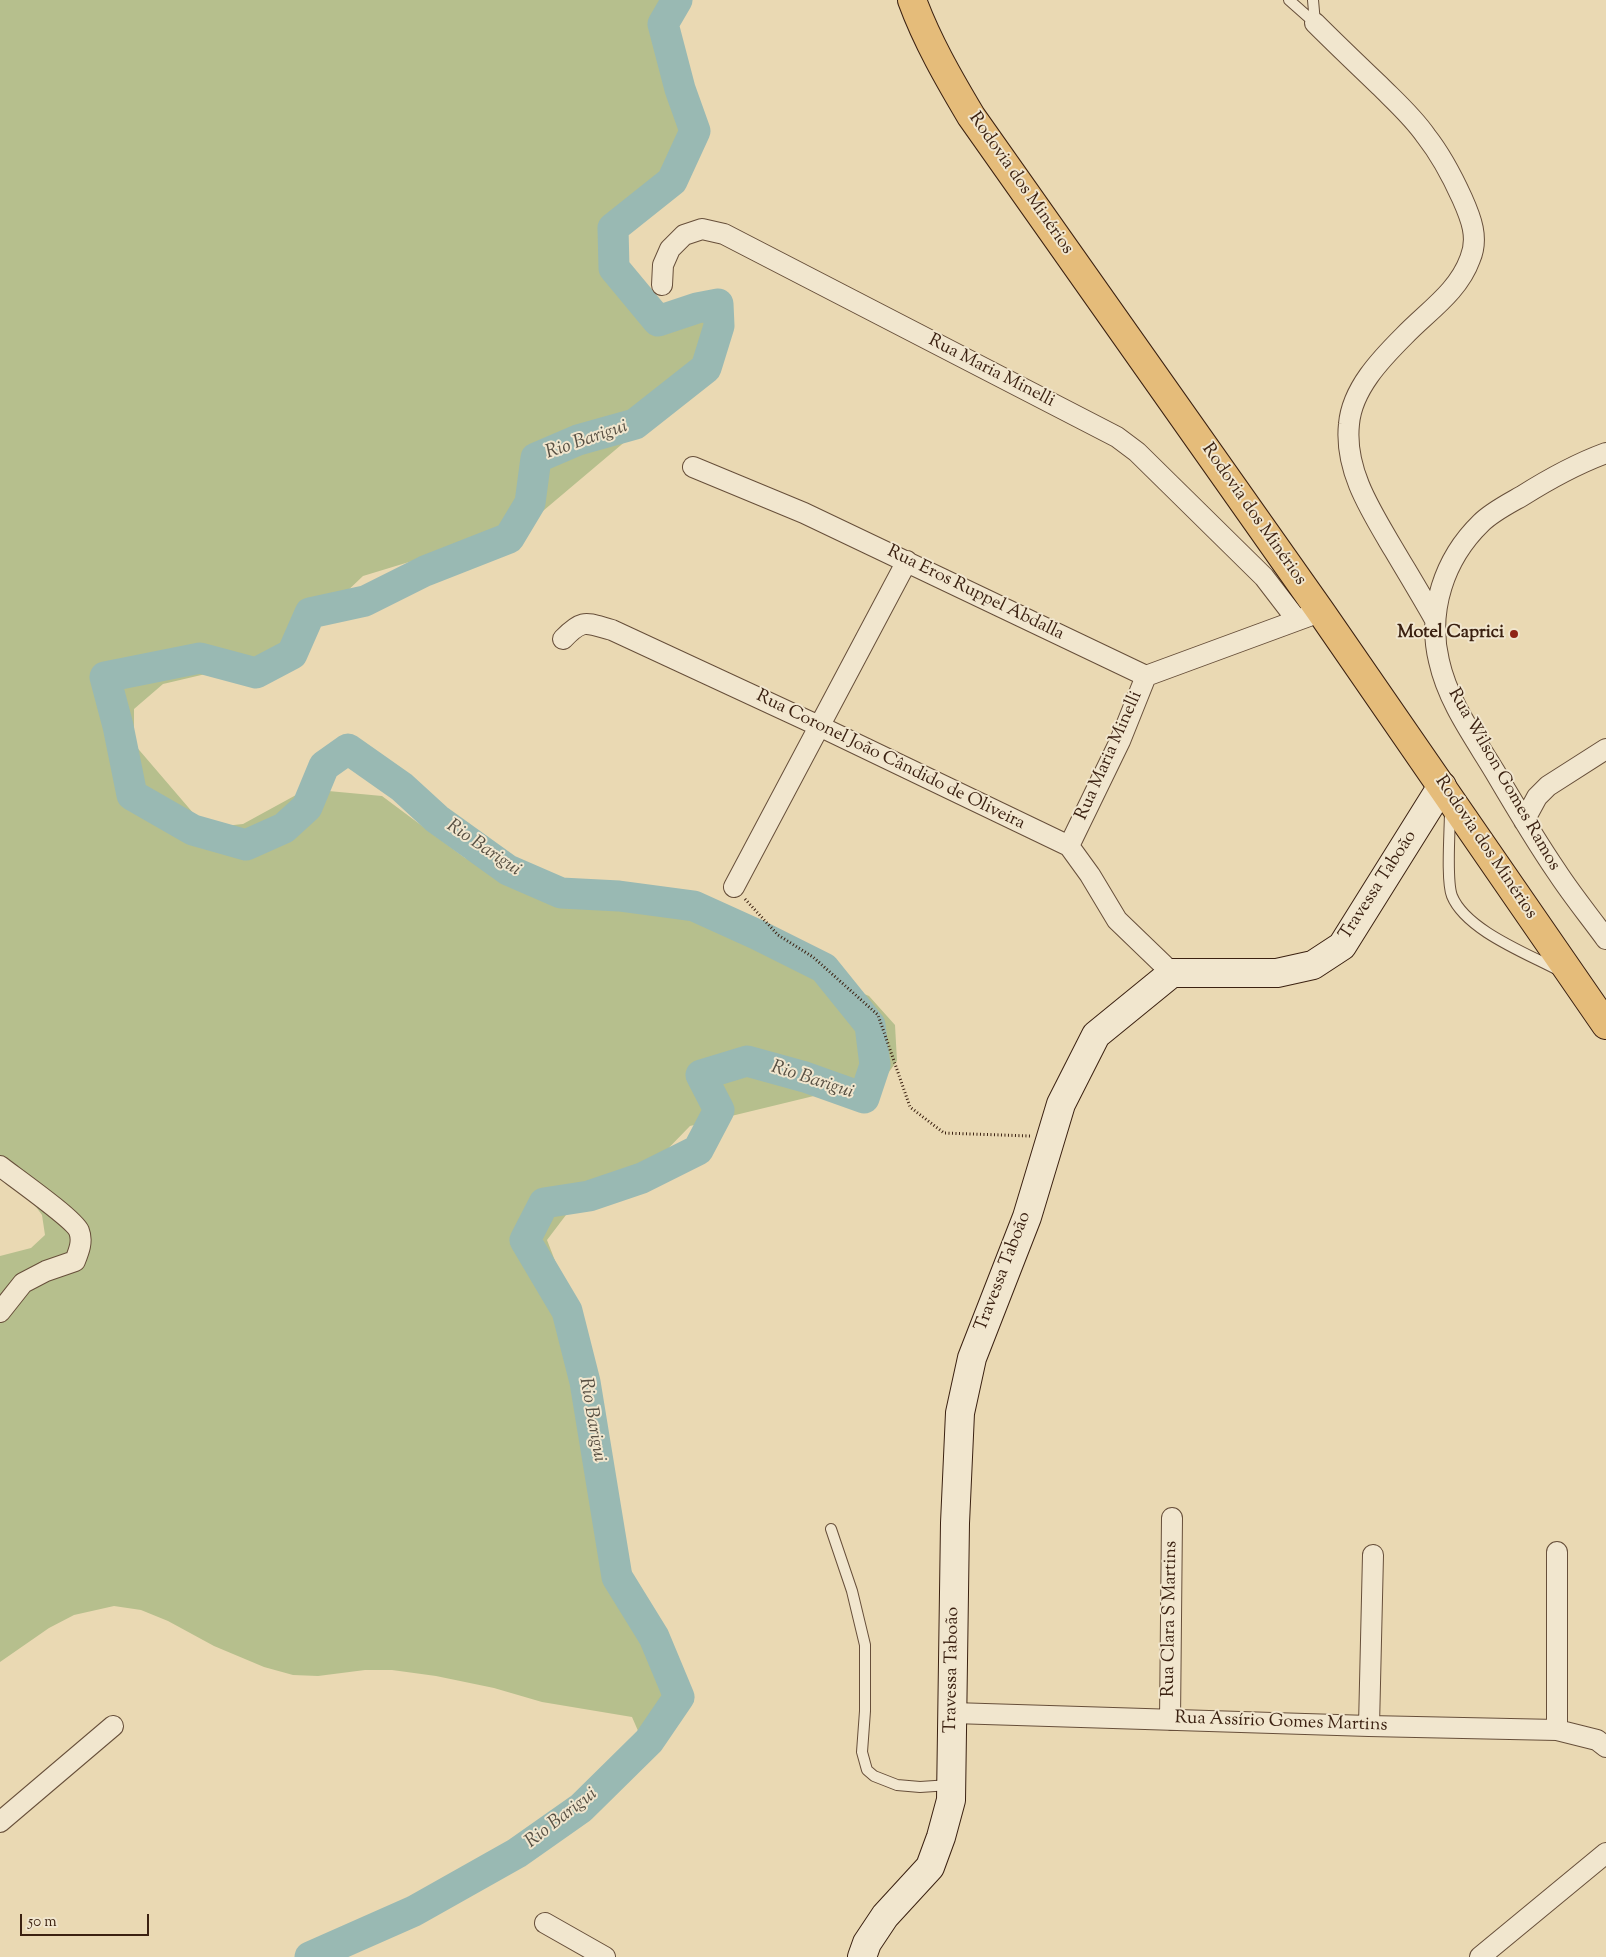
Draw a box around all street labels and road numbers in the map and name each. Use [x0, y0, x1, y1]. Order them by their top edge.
street label: Rodovia dos Minérios [963, 109, 1077, 259]
street label: Rua Maria Minelli [924, 331, 1058, 413]
street label: Rodovia dos Minérios [1196, 440, 1310, 590]
street label: Rua Eros Ruppel Abdalla [883, 542, 1067, 646]
street label: Rua Wilson Gomes Ramos [1442, 685, 1564, 875]
street label: Rua Coronel João Cândido de Oliveira [752, 686, 1028, 836]
street label: Rua Maria Minelli [1072, 688, 1148, 824]
street label: Rodovia dos Minérios [1429, 772, 1541, 924]
street label: Travessa Taboão [1336, 827, 1422, 945]
street label: Travessa Taboão [971, 1209, 1037, 1335]
street label: Rua Clara S Martins [1159, 1541, 1183, 1697]
street label: Travessa Taboão [941, 1607, 965, 1733]
street label: Rua Assírio Gomes Martins [1174, 1708, 1388, 1738]

